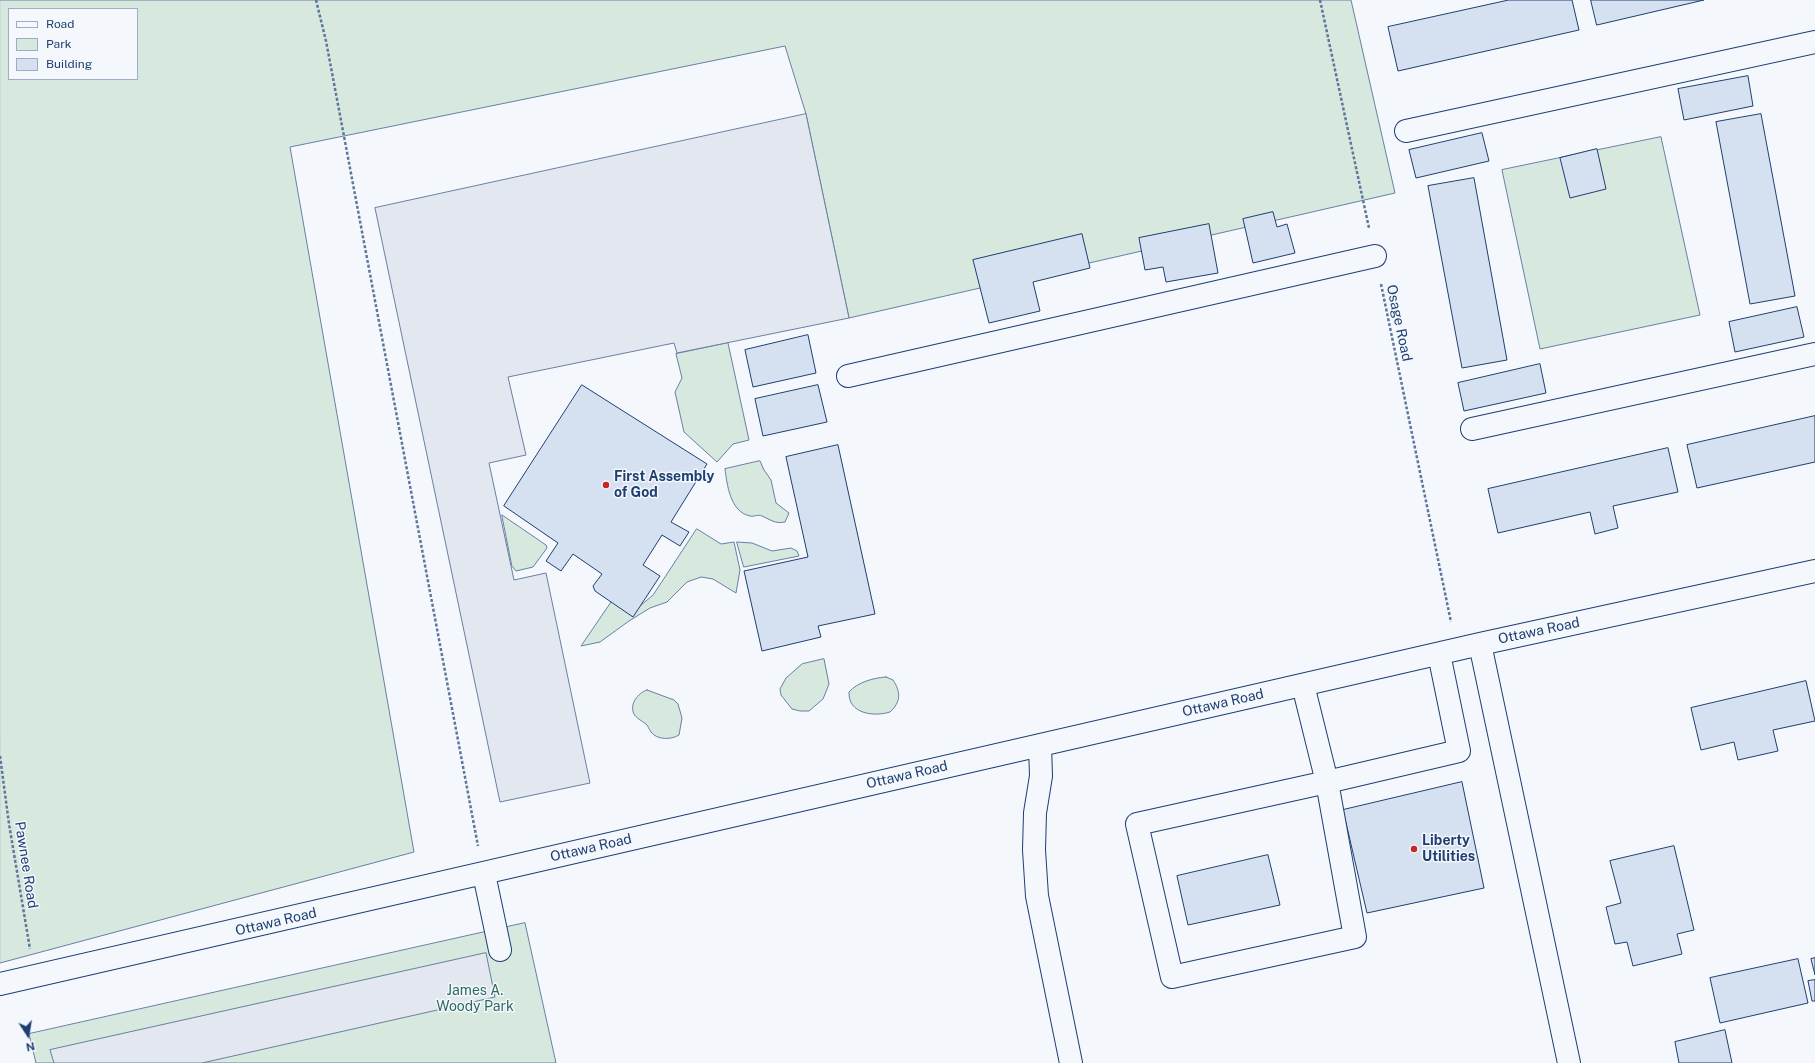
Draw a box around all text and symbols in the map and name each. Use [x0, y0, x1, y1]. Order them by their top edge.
legend [8, 8, 138, 80]
text: Road [46, 17, 74, 31]
text: Park [46, 37, 72, 51]
text: Building [46, 57, 92, 71]
street label: Osage Road [1383, 283, 1415, 363]
place label: First Assembly of God [614, 469, 714, 502]
marker: First Assembly of God [601, 480, 611, 490]
street label: Ottawa Road [1497, 614, 1581, 648]
street label: Ottawa Road [1181, 685, 1265, 721]
street label: Ottawa Road [865, 757, 949, 793]
street label: Pawnee Road [11, 820, 41, 910]
street label: Ottawa Road [549, 830, 633, 866]
place label: Liberty Utilities [1422, 833, 1475, 866]
marker: Liberty Utilities [1409, 844, 1419, 854]
street label: Ottawa Road [234, 904, 318, 940]
park label: James A. Woody Park [436, 983, 514, 1016]
north arrow [8, 1015, 48, 1055]
text: N [25, 1040, 36, 1054]

